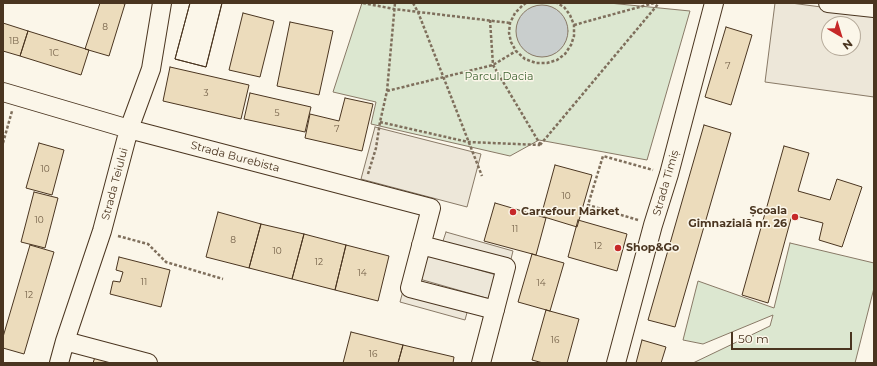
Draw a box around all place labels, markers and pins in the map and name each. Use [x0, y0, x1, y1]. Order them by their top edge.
place label: Școala Gimnazială nr. 26 [688, 204, 787, 230]
place label: Carrefour Market [521, 205, 619, 219]
marker: Carrefour Market [508, 207, 518, 217]
marker: Școala Gimnazială nr. 26 [790, 212, 800, 222]
place label: Shop&Go [626, 241, 679, 255]
marker: Shop&Go [613, 243, 623, 253]

